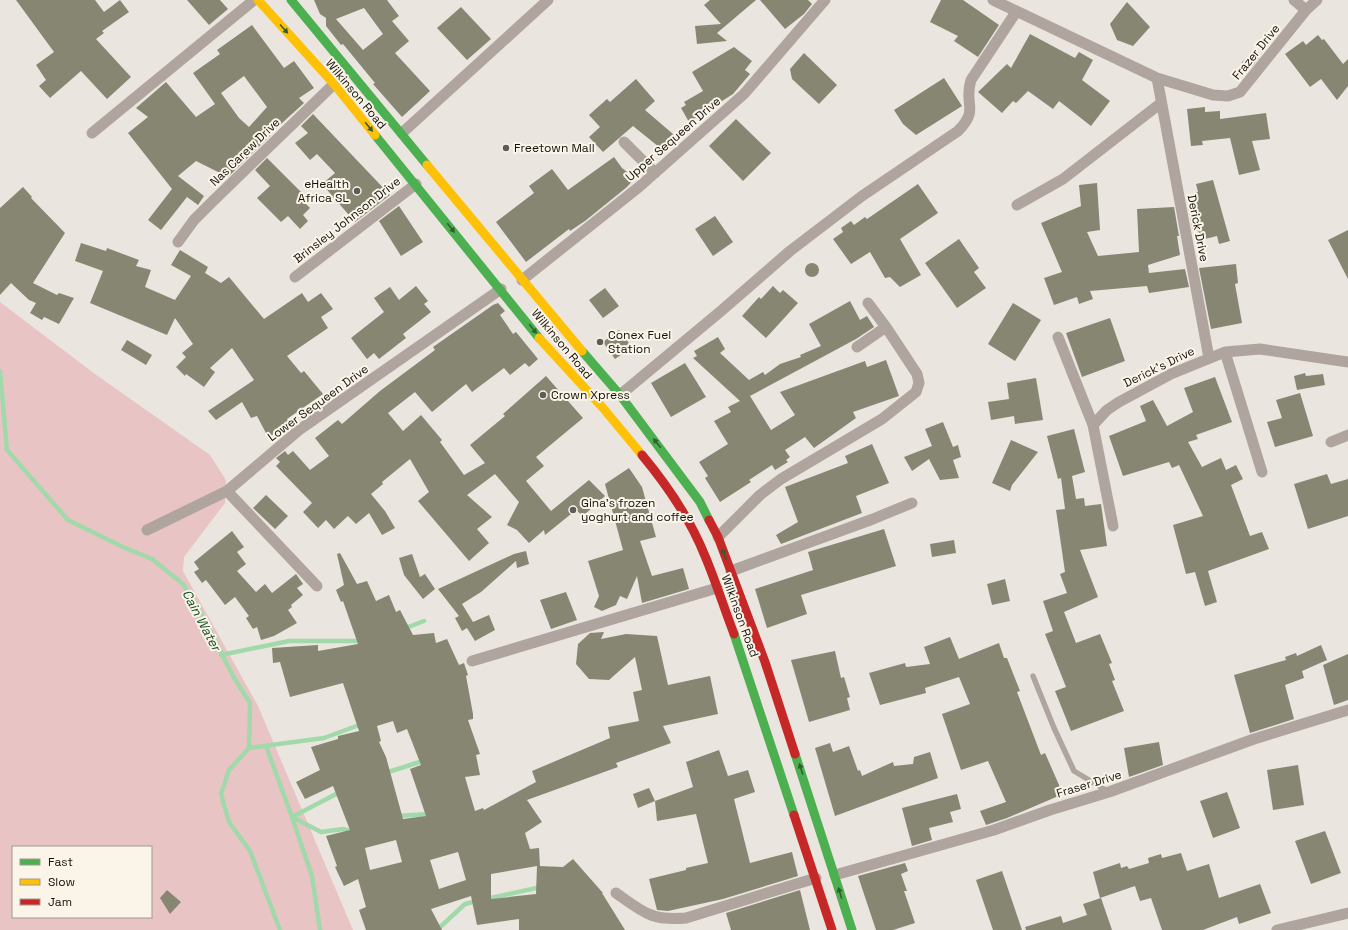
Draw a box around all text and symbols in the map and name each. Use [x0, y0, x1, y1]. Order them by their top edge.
street label: Frazer Drive [1229, 21, 1283, 83]
one-way arrow [279, 24, 289, 34]
street label: Wilkinson Road [322, 56, 390, 132]
street label: Upper Sequeen Drive [622, 93, 724, 185]
street label: Nas Carew Drive [207, 114, 283, 190]
one-way arrow [365, 122, 374, 133]
place label: Freetown Mall [514, 140, 595, 156]
marker: Freetown Mall [501, 143, 511, 153]
street label: Brinsley Johnson Drive [290, 173, 404, 267]
place label: eHealth Africa SL [298, 176, 349, 206]
marker: eHealth Africa SL [352, 186, 362, 196]
street label: Derick Drive [1184, 193, 1212, 263]
one-way arrow [447, 223, 456, 233]
street label: Wilkinson Road [528, 306, 596, 382]
one-way arrow [529, 324, 537, 335]
place label: Conex Fuel Station [608, 327, 671, 357]
marker: Conex Fuel Station [595, 337, 605, 347]
street label: Derick's Drive [1121, 343, 1197, 391]
street label: Lower Sequeen Drive [264, 361, 372, 445]
place label: Crown Xpress [551, 387, 630, 403]
marker: Crown Xpress [538, 390, 548, 400]
one-way arrow [653, 438, 662, 449]
place label: Gina's frozen yoghurt and coffee [581, 495, 694, 525]
marker: Gina's frozen yoghurt and coffee [568, 505, 578, 515]
one-way arrow [721, 548, 727, 560]
street label: Wilkinson Road [718, 572, 762, 660]
water label: Cain Water [178, 587, 226, 656]
one-way arrow [798, 762, 804, 774]
street label: Fraser Drive [1054, 766, 1124, 802]
legend [12, 846, 152, 918]
text: Fast [48, 854, 73, 870]
text: Slow [48, 874, 75, 890]
one-way arrow [837, 886, 843, 898]
text: Jam [48, 894, 72, 910]

